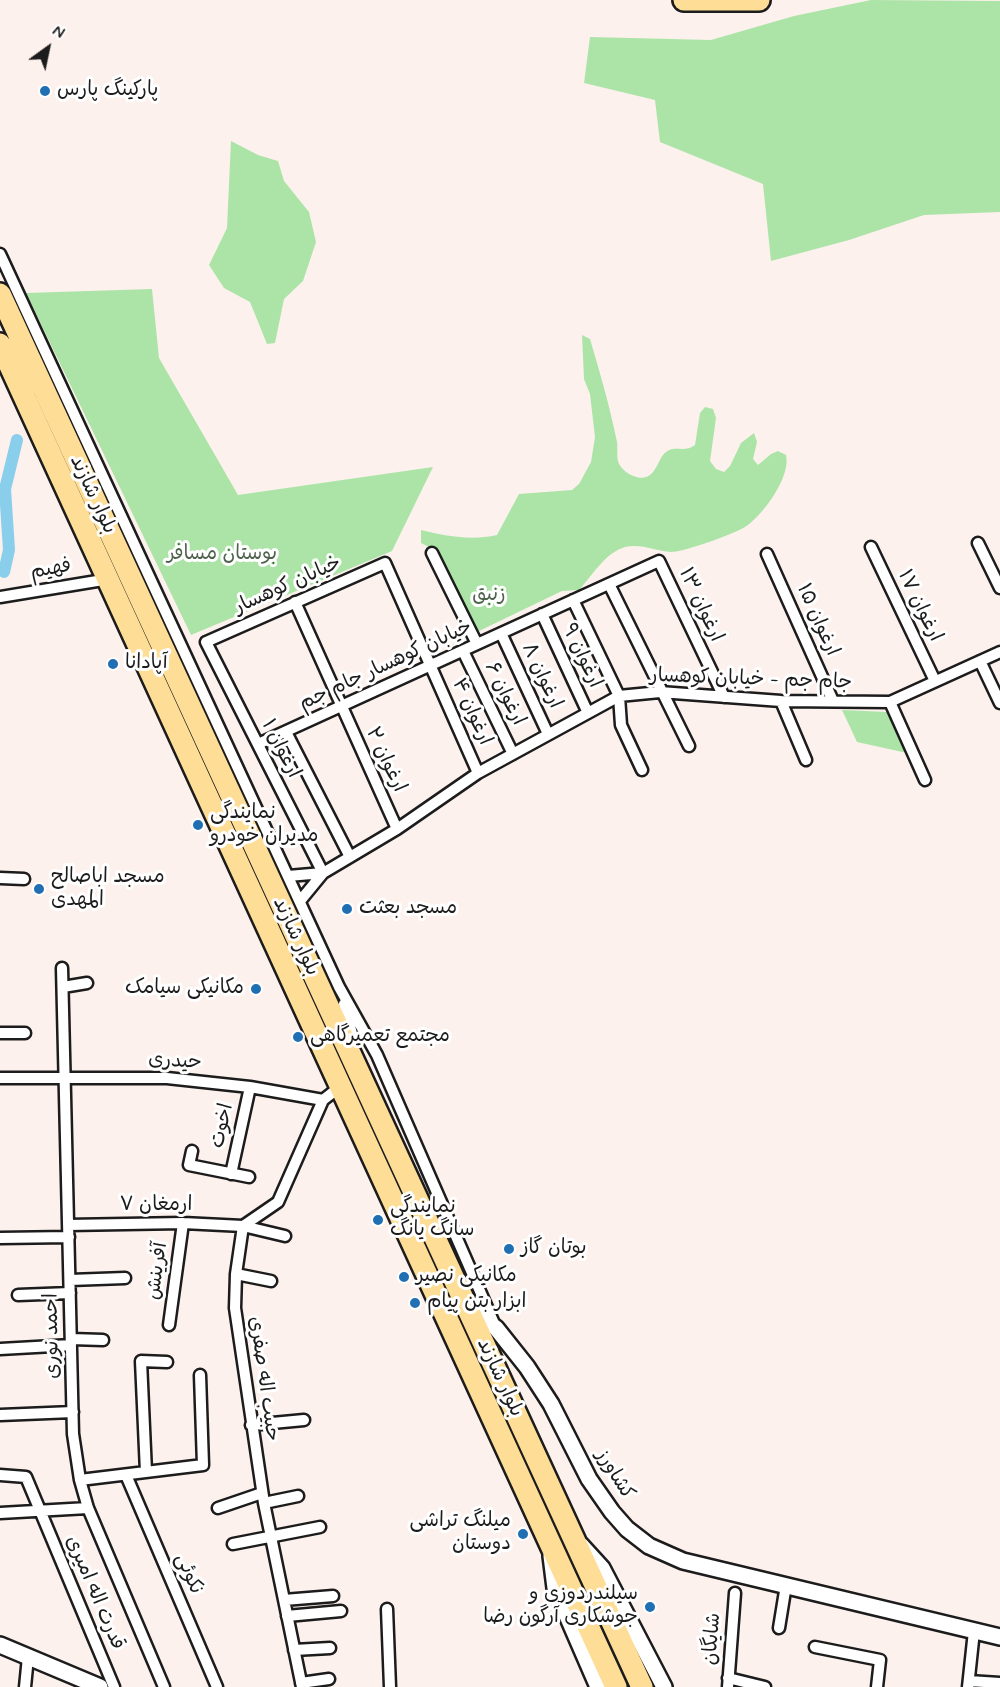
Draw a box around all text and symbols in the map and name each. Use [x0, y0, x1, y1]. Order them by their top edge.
north arrow [18, 18, 78, 78]
text: N [48, 21, 68, 44]
place label: پارکینگ پارس [57, 79, 158, 103]
marker: پارکینگ پارس [38, 84, 52, 98]
street label: بلوار شازند [63, 452, 121, 538]
park label: بوستان مسافر [167, 543, 277, 567]
street label: خیابان کوهسار [231, 552, 345, 620]
street label: فهیم [29, 555, 73, 585]
street label: ارغوان ۱۳ [672, 564, 728, 646]
street label: ارغوان ۱۷ [891, 566, 947, 646]
street label: ارغوان ۱۵ [790, 580, 844, 660]
park label: زنبق [472, 584, 506, 608]
street label: خیابان کوهسار جام جم [296, 615, 476, 717]
street label: ارغوان ۹ [556, 620, 606, 692]
street label: ارغوان ۸ [515, 639, 567, 713]
place label: آپادانا [125, 652, 168, 676]
marker: آپادانا [106, 657, 120, 671]
street label: ارغوان ۶ [478, 658, 530, 730]
street label: جام جم - خیابان کوهسار [649, 664, 853, 696]
street label: ارغوان ۴ [446, 675, 496, 749]
street label: ارغوان ۱ [255, 716, 305, 782]
street label: ارغوان ۲ [360, 724, 410, 796]
place label: نمایندگی مدیران خودرو [210, 802, 318, 849]
marker: نمایندگی مدیران خودرو [191, 818, 205, 832]
place label: مسجد اباصالح المهدی [51, 866, 165, 913]
marker: مسجد اباصالح المهدی [32, 882, 46, 896]
street label: بلوار شازند [266, 894, 324, 980]
place label: مسجد بعثت [359, 897, 457, 921]
marker: مسجد بعثت [340, 902, 354, 916]
place label: مکانیکی سیامک [125, 977, 244, 1001]
marker: مکانیکی سیامک [249, 982, 263, 996]
place label: مجتمع تعمیرگاهی [310, 1025, 450, 1049]
marker: مجتمع تعمیرگاهی [291, 1030, 305, 1044]
street label: حیدری [148, 1048, 202, 1076]
street label: اخوت [206, 1101, 240, 1151]
street label: ارمغان ۷ [120, 1194, 192, 1218]
place label: نمایندگی سانگ یانگ [390, 1196, 474, 1243]
marker: نمایندگی سانگ یانگ [371, 1213, 385, 1227]
place label: بوتان گاز [521, 1237, 587, 1261]
street label: آفرینش [142, 1241, 174, 1301]
marker: بوتان گاز [502, 1242, 516, 1256]
place label: مکانیکی نصیر [416, 1265, 517, 1289]
marker: مکانیکی نصیر [397, 1270, 411, 1284]
place label: ابزار بتن پیام [427, 1291, 526, 1315]
street label: احمد نوری [40, 1293, 66, 1379]
marker: ابزار بتن پیام [408, 1296, 422, 1310]
street label: حبیب اله صفری [242, 1315, 284, 1443]
street label: بلوار شازند [470, 1335, 528, 1421]
street label: کشاورز [589, 1445, 639, 1505]
place label: میلنگ تراشی دوستان [410, 1510, 511, 1557]
marker: میلنگ تراشی دوستان [516, 1527, 530, 1541]
street label: قدرت اله امیری [59, 1532, 129, 1654]
street label: نکوئی [169, 1550, 207, 1598]
place label: سیلندردوزی و جوشکاری آرگون رضا [483, 1583, 638, 1630]
marker: سیلندردوزی و جوشکاری آرگون رضا [643, 1600, 657, 1614]
street label: شایگان [699, 1612, 727, 1666]

